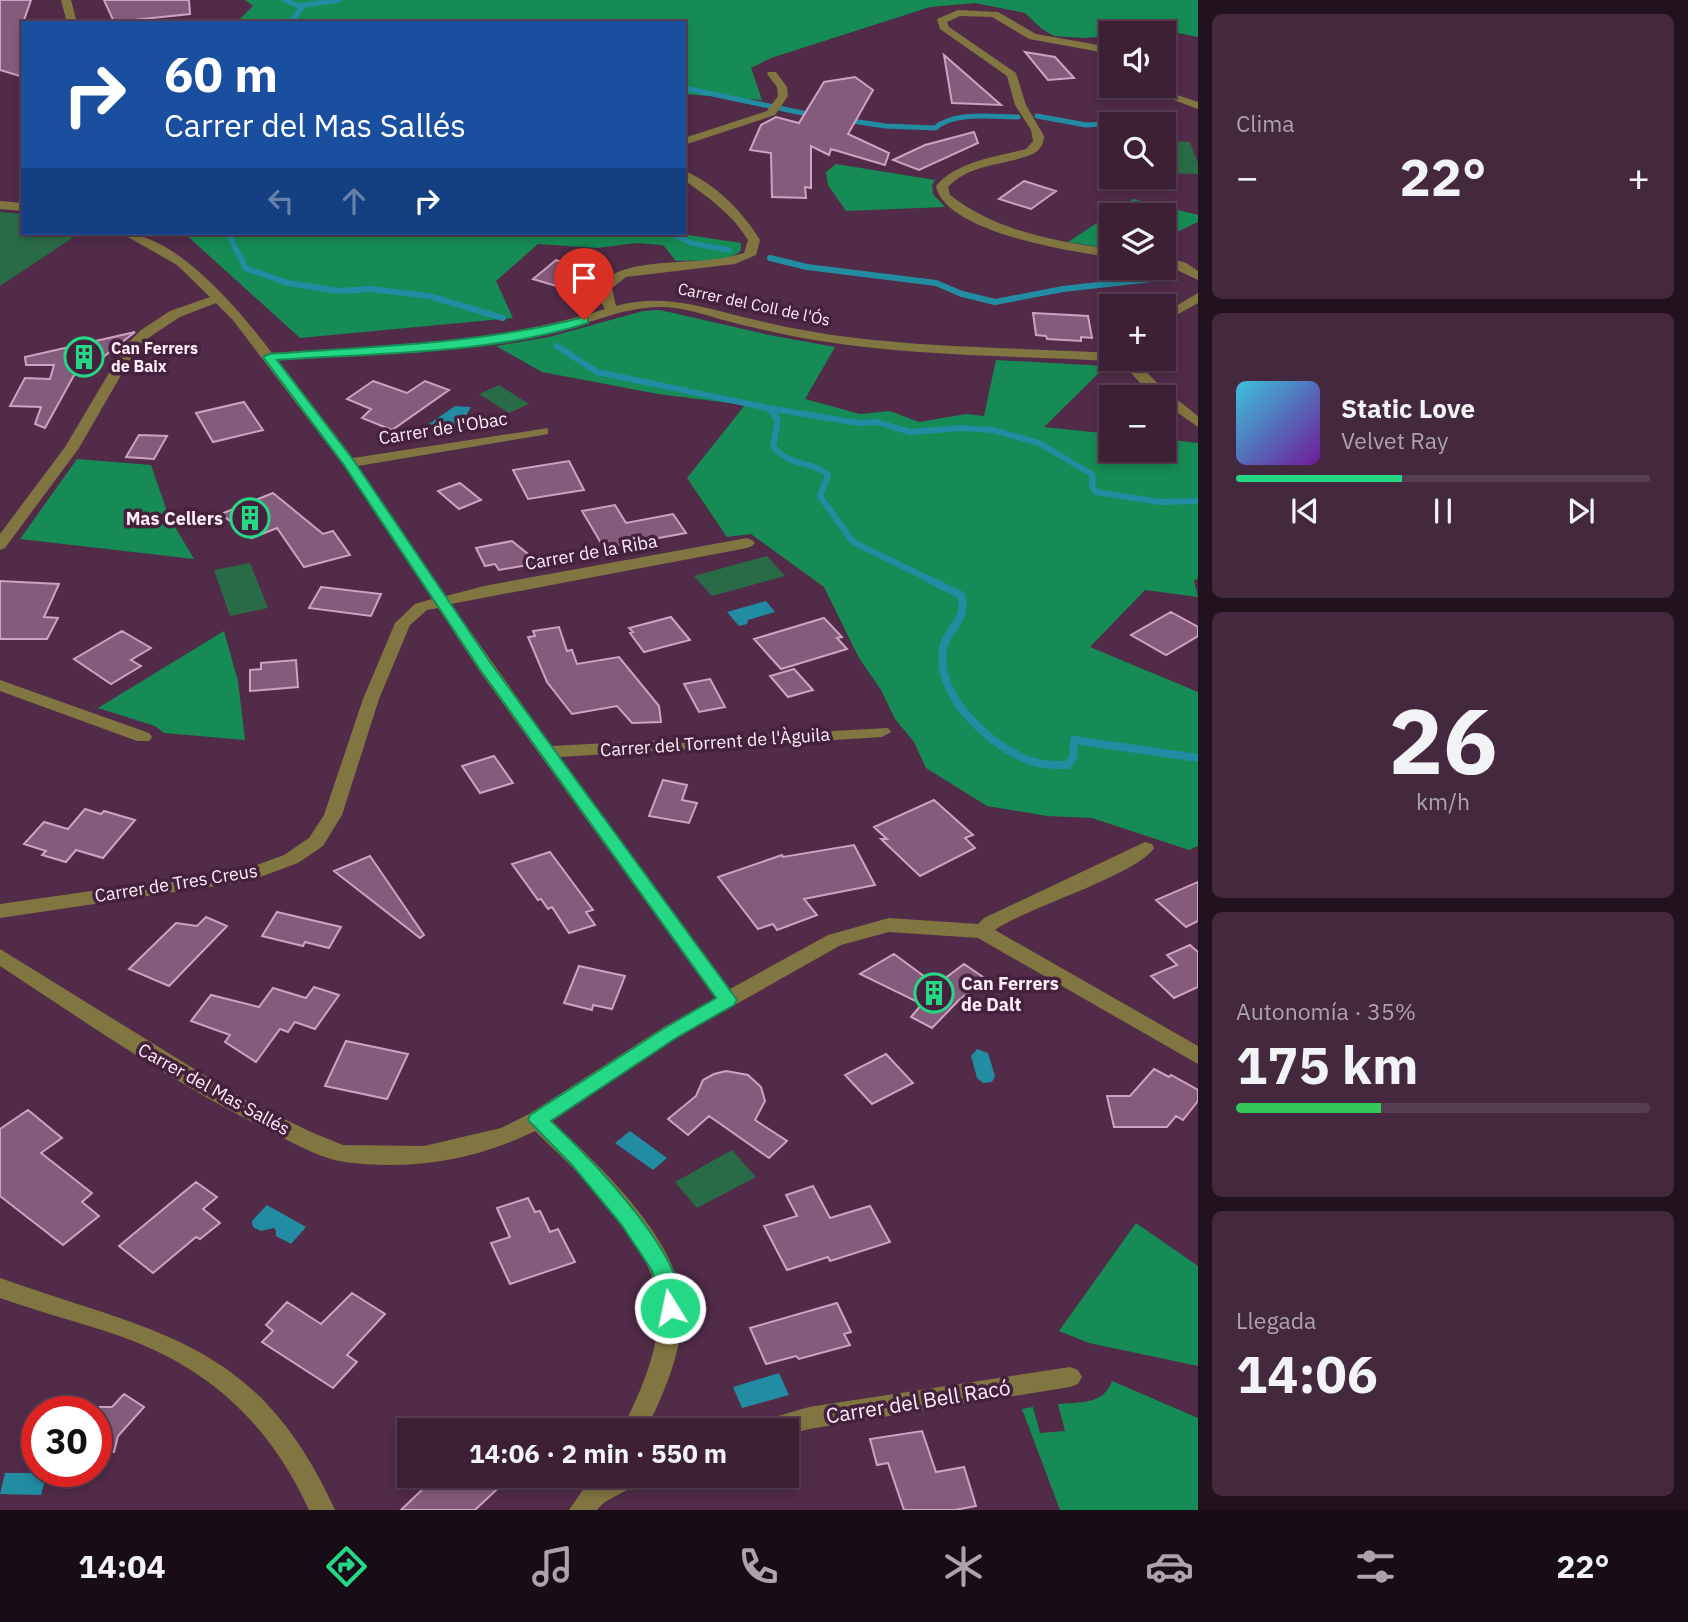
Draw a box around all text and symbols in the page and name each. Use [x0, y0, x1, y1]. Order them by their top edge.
map controls [1099, 21, 1176, 462]
button: sound [1099, 21, 1176, 98]
text: 60 m [164, 42, 278, 105]
icon: right [49, 49, 140, 140]
text: Carrer del Mas Sallés [164, 104, 466, 146]
text: Clima [1236, 108, 1295, 138]
button: search [1099, 112, 1176, 189]
text: 22° [1400, 143, 1486, 210]
text: − [1236, 152, 1259, 201]
text: + [1627, 152, 1650, 201]
icon: left [262, 182, 300, 220]
icon: ahead [335, 182, 373, 220]
icon: right [408, 182, 446, 220]
button: layers [1099, 203, 1176, 280]
pin [554, 248, 614, 320]
icon: arrive [565, 259, 603, 297]
street label: Carrer del Coll de l'Ós [676, 277, 832, 330]
button: + [1099, 294, 1176, 371]
building icon: Can Ferrers de Baix [63, 336, 105, 378]
place label: Can Ferrers de Baix [111, 338, 198, 376]
button: − [1099, 385, 1176, 462]
text: Static Love [1341, 391, 1475, 425]
street label: Carrer de l'Obac [377, 406, 509, 450]
text: Velvet Ray [1341, 425, 1448, 455]
icon: previous [1286, 492, 1324, 530]
icon: pause [1424, 492, 1462, 530]
icon: next [1562, 492, 1600, 530]
building icon: Mas Cellers [229, 497, 271, 539]
place label: Mas Cellers [126, 507, 223, 530]
street label: Carrer de la Riba [523, 529, 659, 575]
text: 26 [1388, 681, 1498, 799]
street label: Carrer del Torrent de l'Àguila [599, 722, 831, 762]
text: km/h [1416, 786, 1470, 816]
street label: Carrer de Tres Creus [93, 859, 259, 907]
building icon: Can Ferrers de Dalt [913, 972, 955, 1014]
place label: Can Ferrers de Dalt [961, 972, 1059, 1016]
text: Autonomía · 35% [1236, 996, 1416, 1026]
text: 175 km [1236, 1031, 1418, 1098]
street label: Carrer del Mas Sallés [134, 1038, 294, 1140]
position arrow [633, 1271, 707, 1345]
text: Llegada [1236, 1305, 1316, 1335]
text: 14:06 [1236, 1340, 1378, 1407]
street label: Carrer del Bell Racó [824, 1373, 1012, 1429]
speed limit sign: 30 [21, 1396, 112, 1487]
text: 14:06 · 2 min · 550 m [469, 1436, 727, 1470]
icon: directions [322, 1542, 371, 1591]
icon: music [528, 1542, 577, 1591]
icon: phone [734, 1542, 783, 1591]
icon: climate [939, 1542, 988, 1591]
icon: car [1145, 1542, 1194, 1591]
icon: filters [1351, 1542, 1400, 1591]
text: 14:04 [78, 1545, 166, 1587]
text: 22° [1556, 1545, 1610, 1587]

